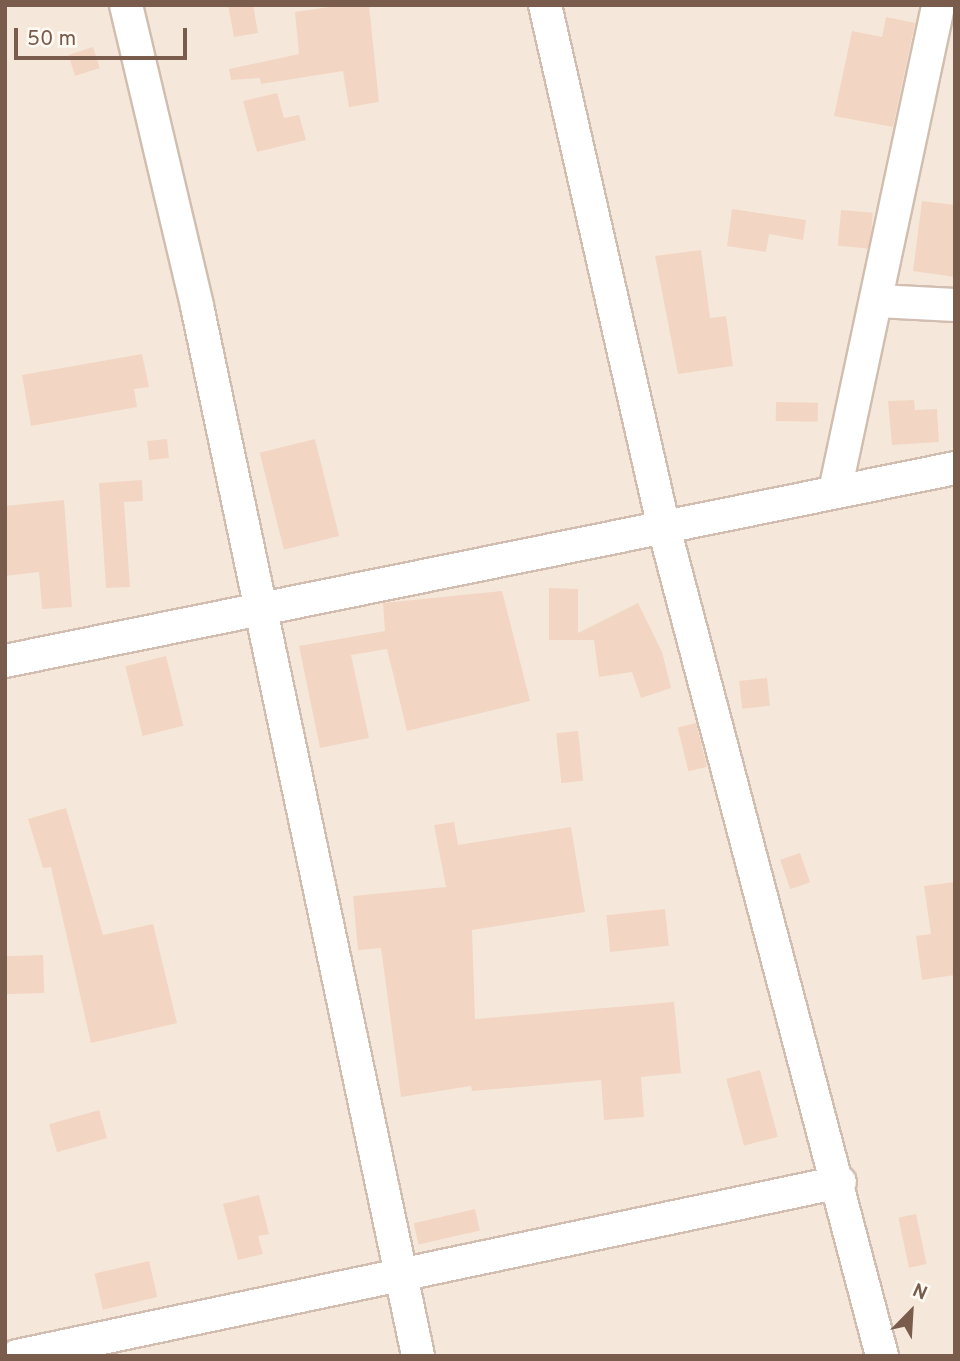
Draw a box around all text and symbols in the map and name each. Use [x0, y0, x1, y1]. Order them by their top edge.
scale bar [18, 14, 191, 58]
text: 50 m [27, 26, 76, 53]
north arrow [876, 1277, 946, 1347]
text: N [908, 1279, 931, 1307]

